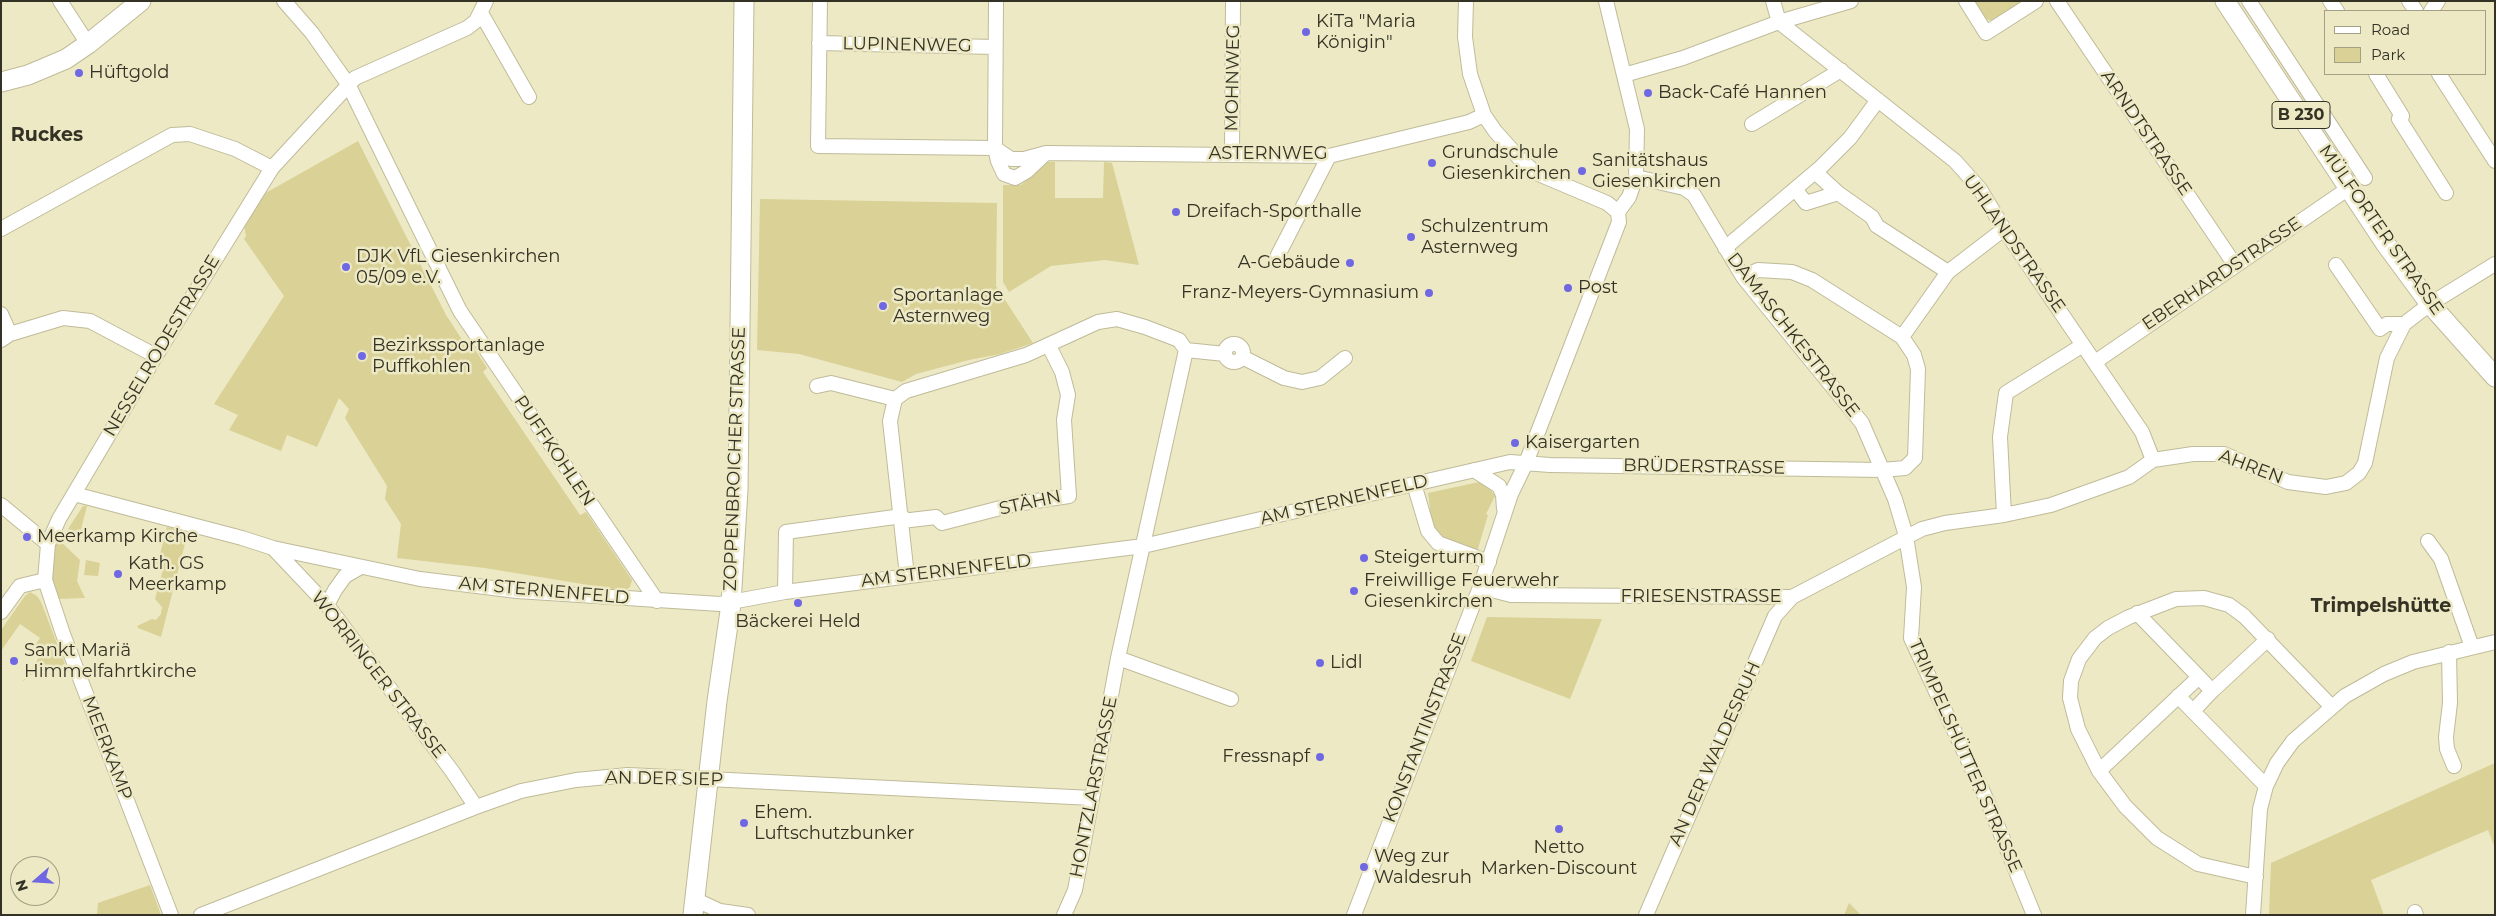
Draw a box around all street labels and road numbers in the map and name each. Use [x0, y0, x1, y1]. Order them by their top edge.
street label: MOHNWEG [1221, 24, 1245, 132]
street label: LUPINENWEG [842, 33, 972, 57]
street label: ARNDTSTRASSE [2096, 66, 2196, 200]
road number: B 230 [2272, 102, 2330, 128]
street label: MÜLFORTER STRASSE [2314, 141, 2448, 319]
street label: ASTERNWEG [1208, 143, 1328, 165]
street label: UHLANDSTRASSE [1958, 171, 2070, 317]
street label: EBERHARDSTRASSE [2138, 213, 2306, 335]
street label: DAMASCHKESTRASSE [1722, 249, 1864, 421]
street label: NESSELRODESTRASSE [99, 251, 225, 441]
street label: ZOPPENBROICHER STRASSE [720, 326, 750, 592]
street label: PUFFKOHLEN [509, 391, 599, 511]
street label: AHREN [2216, 445, 2286, 489]
street label: BRÜDERSTRASSE [1623, 455, 1785, 479]
street label: AM STERNENFELD [1258, 470, 1430, 530]
street label: STÄHN [997, 486, 1063, 520]
street label: AM STERNENFELD [860, 550, 1032, 592]
street label: AM STERNENFELD [458, 573, 630, 609]
street label: FRIESENSTRASSE [1621, 586, 1781, 608]
street label: WORRINGER STRASSE [306, 587, 450, 763]
street label: KONSTANTINSTRASSE [1379, 630, 1471, 826]
street label: TRIMPELSHÜTTER STRASSE [1904, 636, 2026, 876]
street label: AN DER WALDESRUH [1665, 658, 1765, 850]
street label: MEERKAMP [77, 693, 137, 803]
street label: HONTZLARSTRASSE [1066, 694, 1122, 880]
street label: AN DER SIEP [605, 767, 723, 791]

